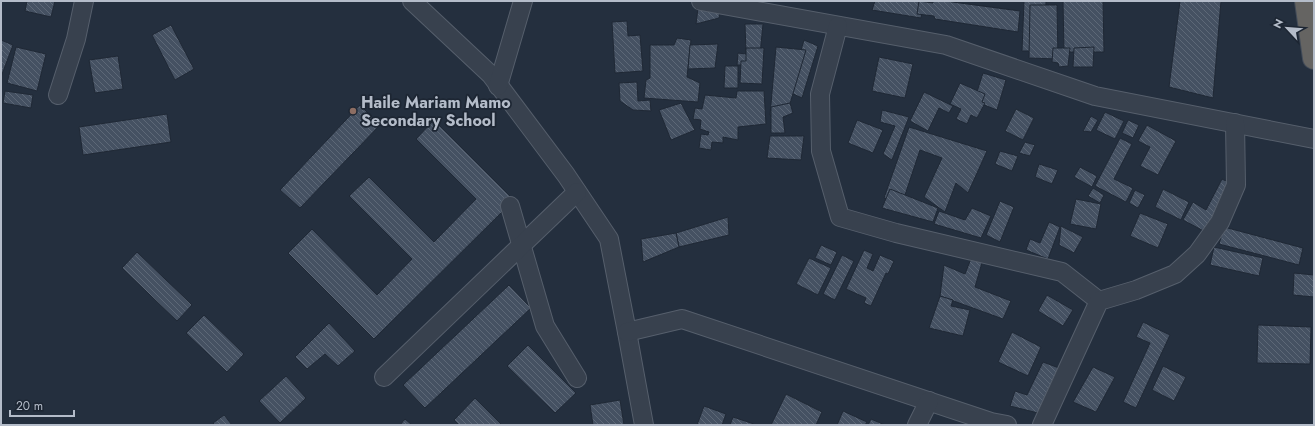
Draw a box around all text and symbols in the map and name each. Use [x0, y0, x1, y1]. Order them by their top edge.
north arrow [1267, 8, 1307, 48]
text: N [1269, 16, 1287, 31]
place label: Haile Mariam Mamo Secondary School [361, 91, 511, 132]
marker: Haile Mariam Mamo Secondary School [348, 106, 358, 116]
scale bar [10, 392, 74, 418]
text: 20 m [16, 397, 43, 415]

